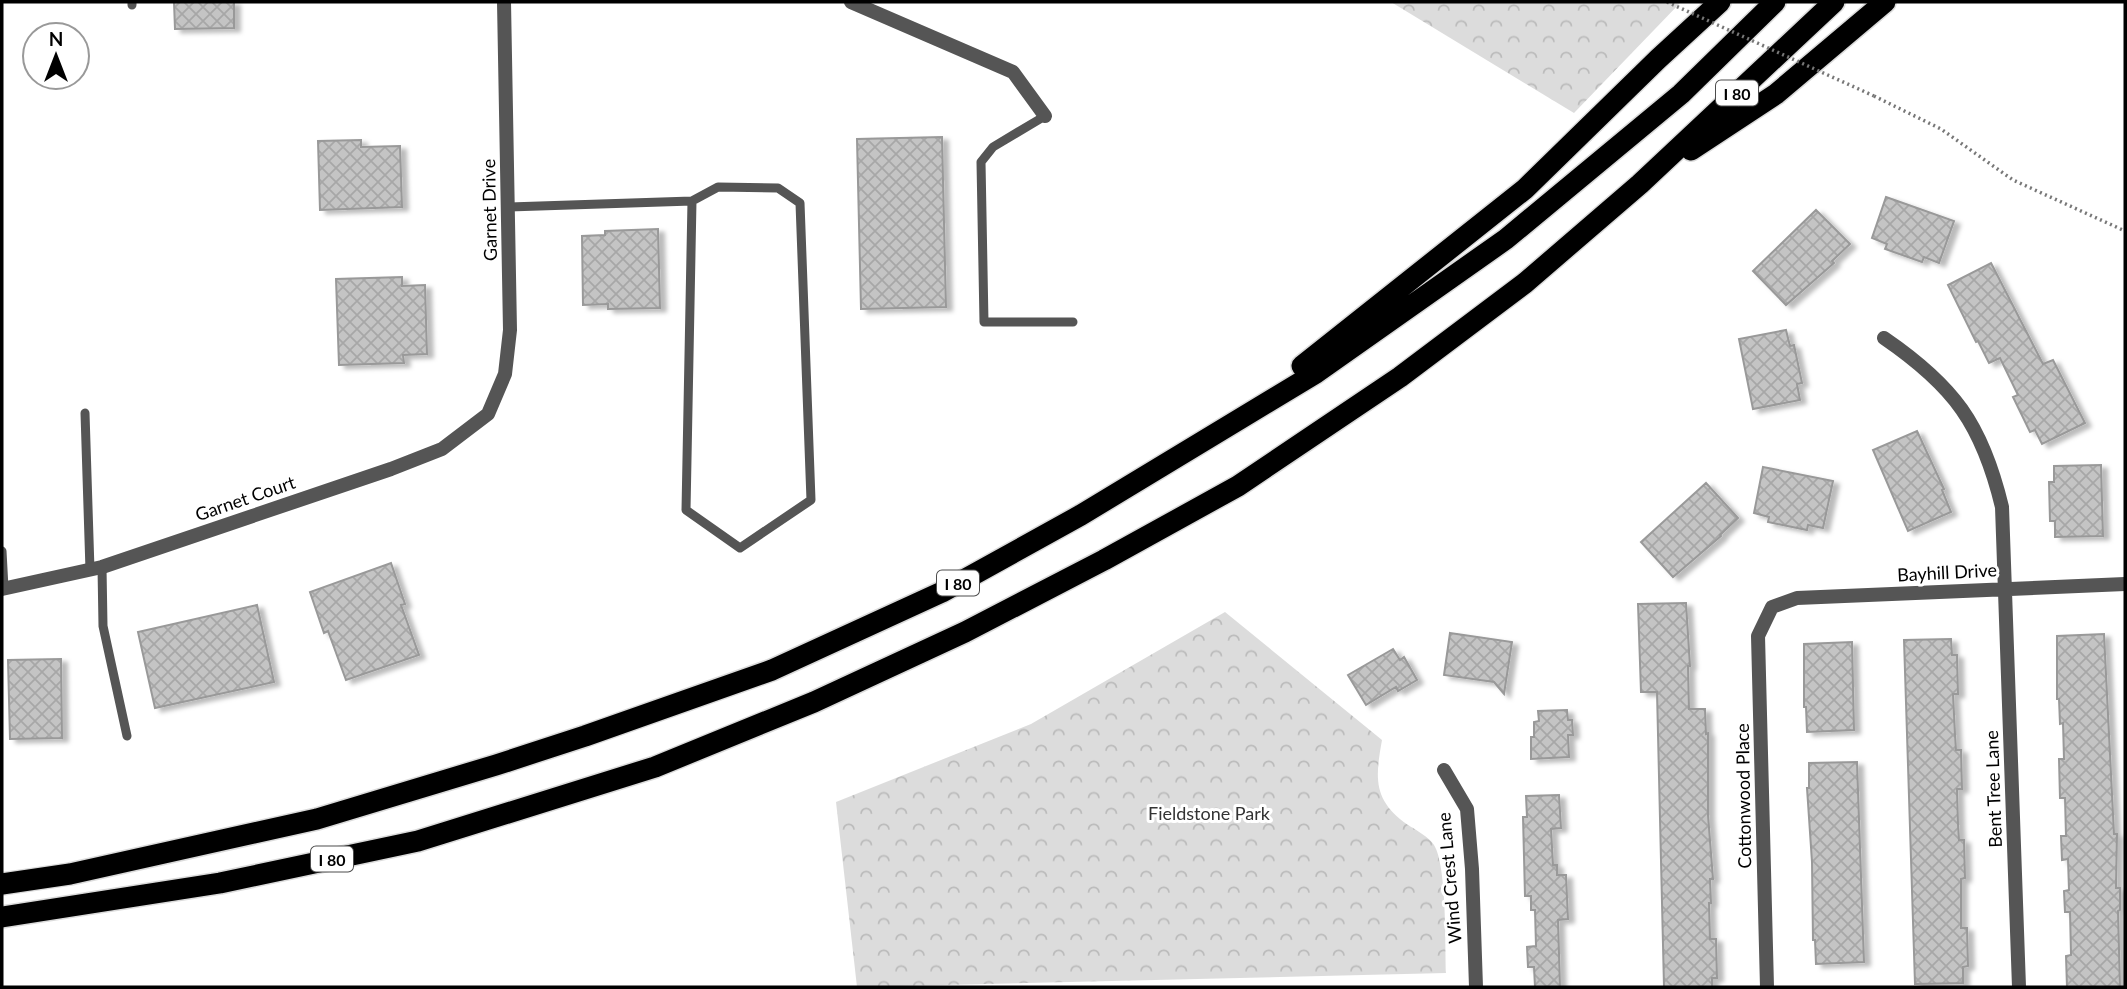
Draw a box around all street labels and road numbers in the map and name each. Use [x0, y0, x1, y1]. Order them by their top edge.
road number: I 80 [1716, 80, 1758, 106]
street label: Garnet Drive [477, 159, 501, 261]
street label: Garnet Court [192, 470, 298, 525]
street label: Bayhill Drive [1897, 558, 1997, 586]
road number: I 80 [937, 570, 979, 596]
street label: Cottonwood Place [1731, 723, 1755, 869]
street label: Bent Tree Lane [1980, 730, 2006, 848]
street label: Wind Crest Lane [1432, 811, 1466, 945]
road number: I 80 [311, 846, 353, 872]

